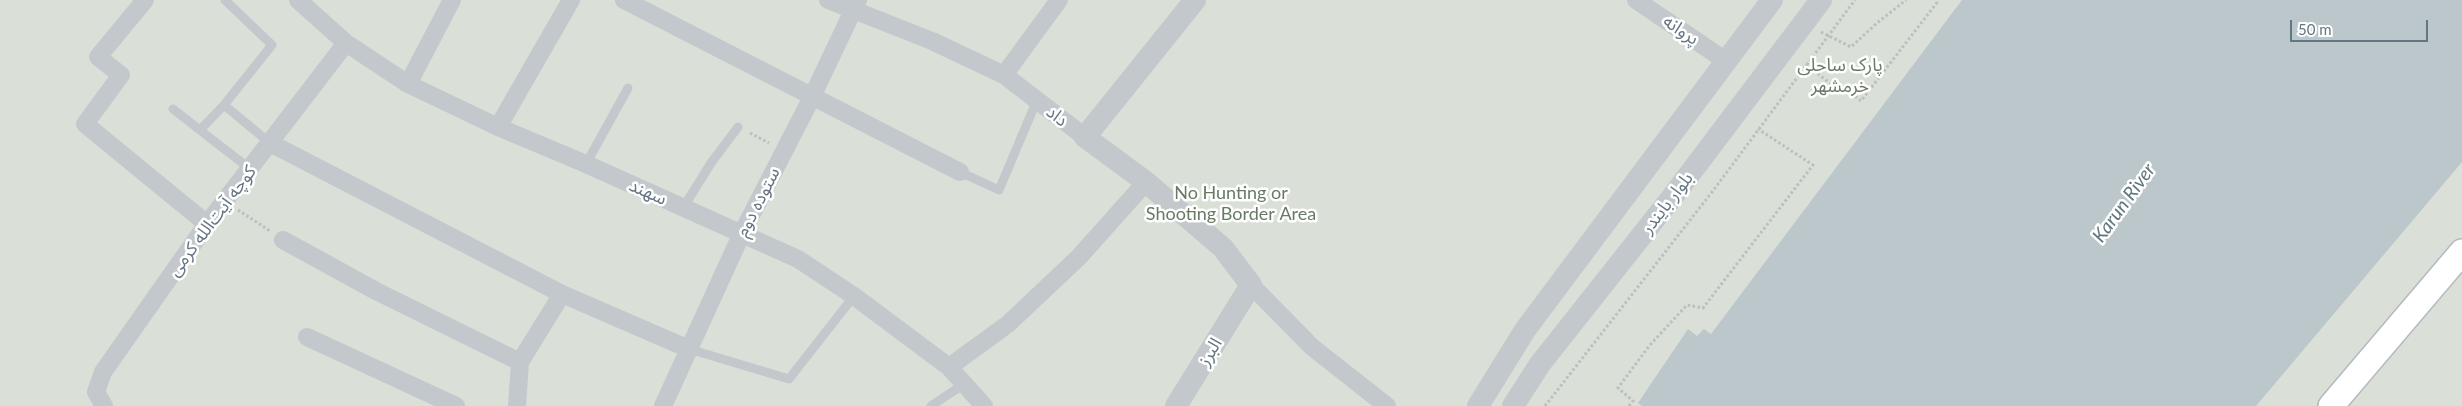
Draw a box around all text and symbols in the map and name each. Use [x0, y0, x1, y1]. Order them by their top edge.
street label: پروانه [1659, 10, 1703, 50]
scale bar [2292, 10, 2430, 42]
text: 50 m [2298, 20, 2332, 38]
park label: پارک ساحلی خرمشهر [1797, 54, 1883, 96]
street label: داد [1042, 101, 1072, 131]
water label: Karun River [2088, 159, 2160, 247]
street label: کوچه آیت‌الله کرمی [163, 161, 261, 281]
street label: ستوده دوم [731, 164, 785, 240]
street label: بلوار بایندر [1636, 168, 1698, 238]
street label: سهند [626, 174, 670, 210]
park label: No Hunting or Shooting Border Area [1146, 182, 1316, 224]
street label: البرز [1193, 334, 1227, 370]

